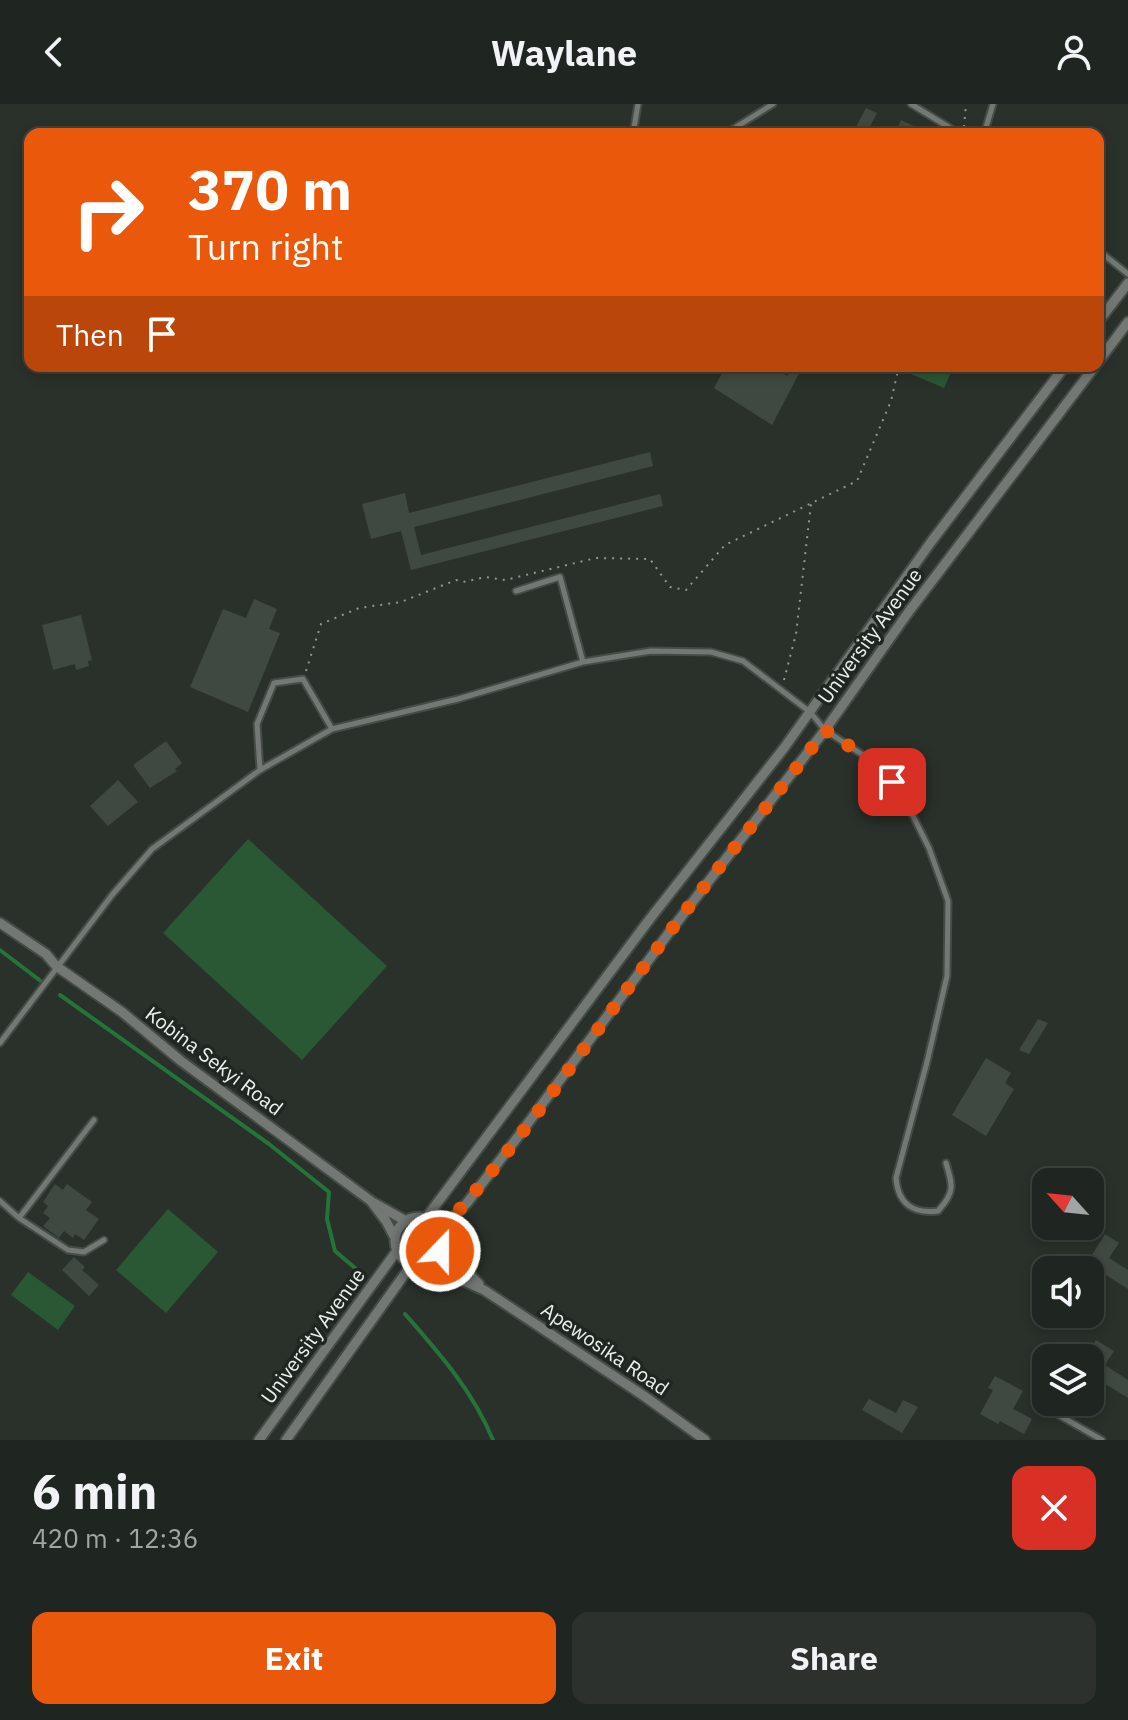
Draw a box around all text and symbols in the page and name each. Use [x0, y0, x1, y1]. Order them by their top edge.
text: Waylane [491, 29, 637, 76]
icon: back [32, 30, 76, 74]
icon: person [1052, 30, 1096, 74]
text: 370 m [188, 153, 352, 225]
icon: right [56, 160, 160, 264]
text: Turn right [188, 223, 344, 270]
icon: arrive [140, 312, 184, 356]
text: Then [56, 315, 124, 354]
street label: University Avenue [811, 563, 928, 709]
pin [858, 748, 926, 816]
icon: arrive [870, 760, 914, 804]
street label: Kobina Sekyi Road [140, 1000, 289, 1121]
north arrow [1032, 1168, 1104, 1240]
map controls [1032, 1168, 1104, 1416]
position arrow [398, 1209, 482, 1293]
button: sound [1032, 1256, 1104, 1328]
street label: University Avenue [254, 1263, 371, 1409]
street label: Apewosika Road [536, 1296, 674, 1401]
button: layers [1032, 1344, 1104, 1416]
text: 6 min [32, 1460, 157, 1522]
button: close [1012, 1466, 1096, 1550]
text: 420 m · 12:36 [32, 1521, 198, 1555]
button: Exit [32, 1612, 556, 1704]
button: Share [572, 1612, 1096, 1704]

